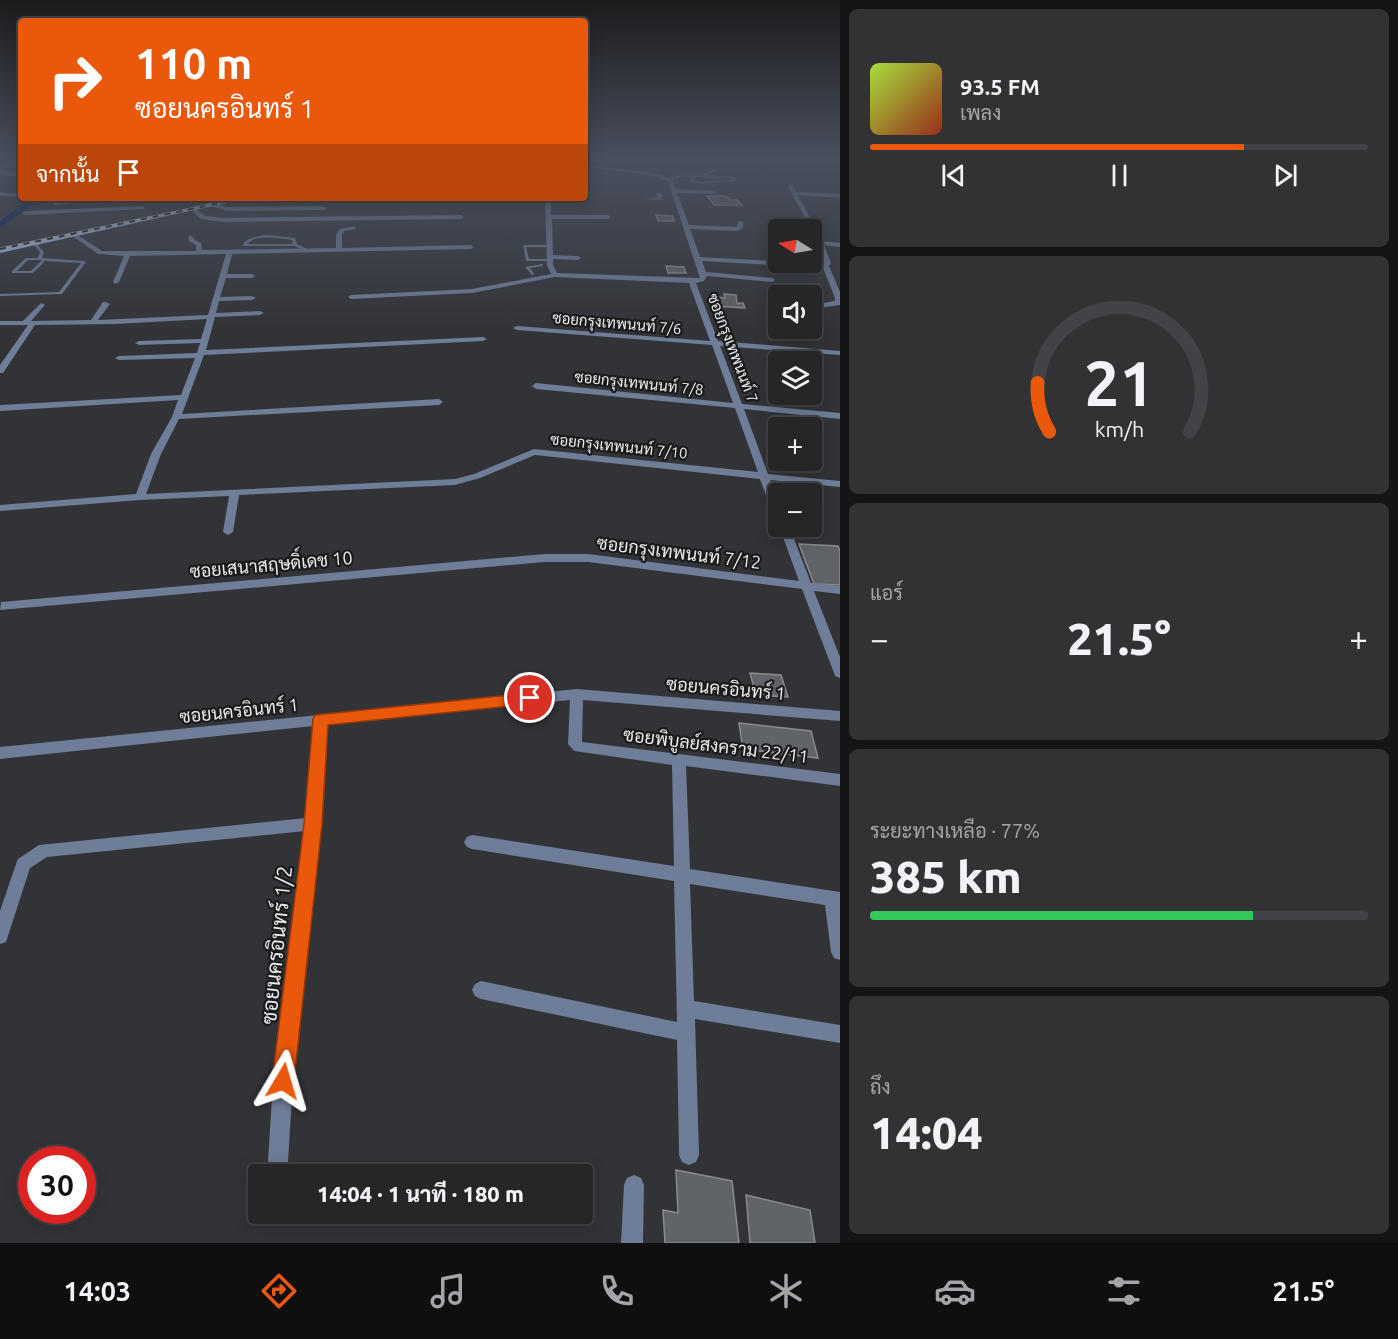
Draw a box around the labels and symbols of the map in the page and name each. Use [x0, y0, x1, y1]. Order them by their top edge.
north arrow [768, 219, 822, 273]
street label: ซอยกรุงเทพนนท์ 7 [702, 291, 763, 406]
street label: ซอยกรุงเทพนนท์ 7/6 [552, 308, 682, 340]
street label: ซอยกรุงเทพนนท์ 7/8 [573, 367, 704, 401]
street label: ซอยกรุงเทพนนท์ 7/10 [549, 429, 689, 465]
street label: ซอยกรุงเทพนนท์ 7/12 [595, 530, 763, 575]
street label: ซอยเสนาสฤษดิ์เดช 10 [188, 542, 353, 583]
street label: ซอยนครอินทร์ 1 [665, 671, 787, 703]
pin [504, 672, 555, 723]
street label: ซอยนครอินทร์ 1 [178, 692, 300, 726]
street label: ซอยพิบูลย์สงคราม 22/11 [622, 722, 810, 770]
street label: ซอยนครอินทร์ 1/2 [255, 864, 296, 1026]
position arrow [251, 1049, 315, 1113]
speed limit sign: 30 [18, 1146, 96, 1224]

